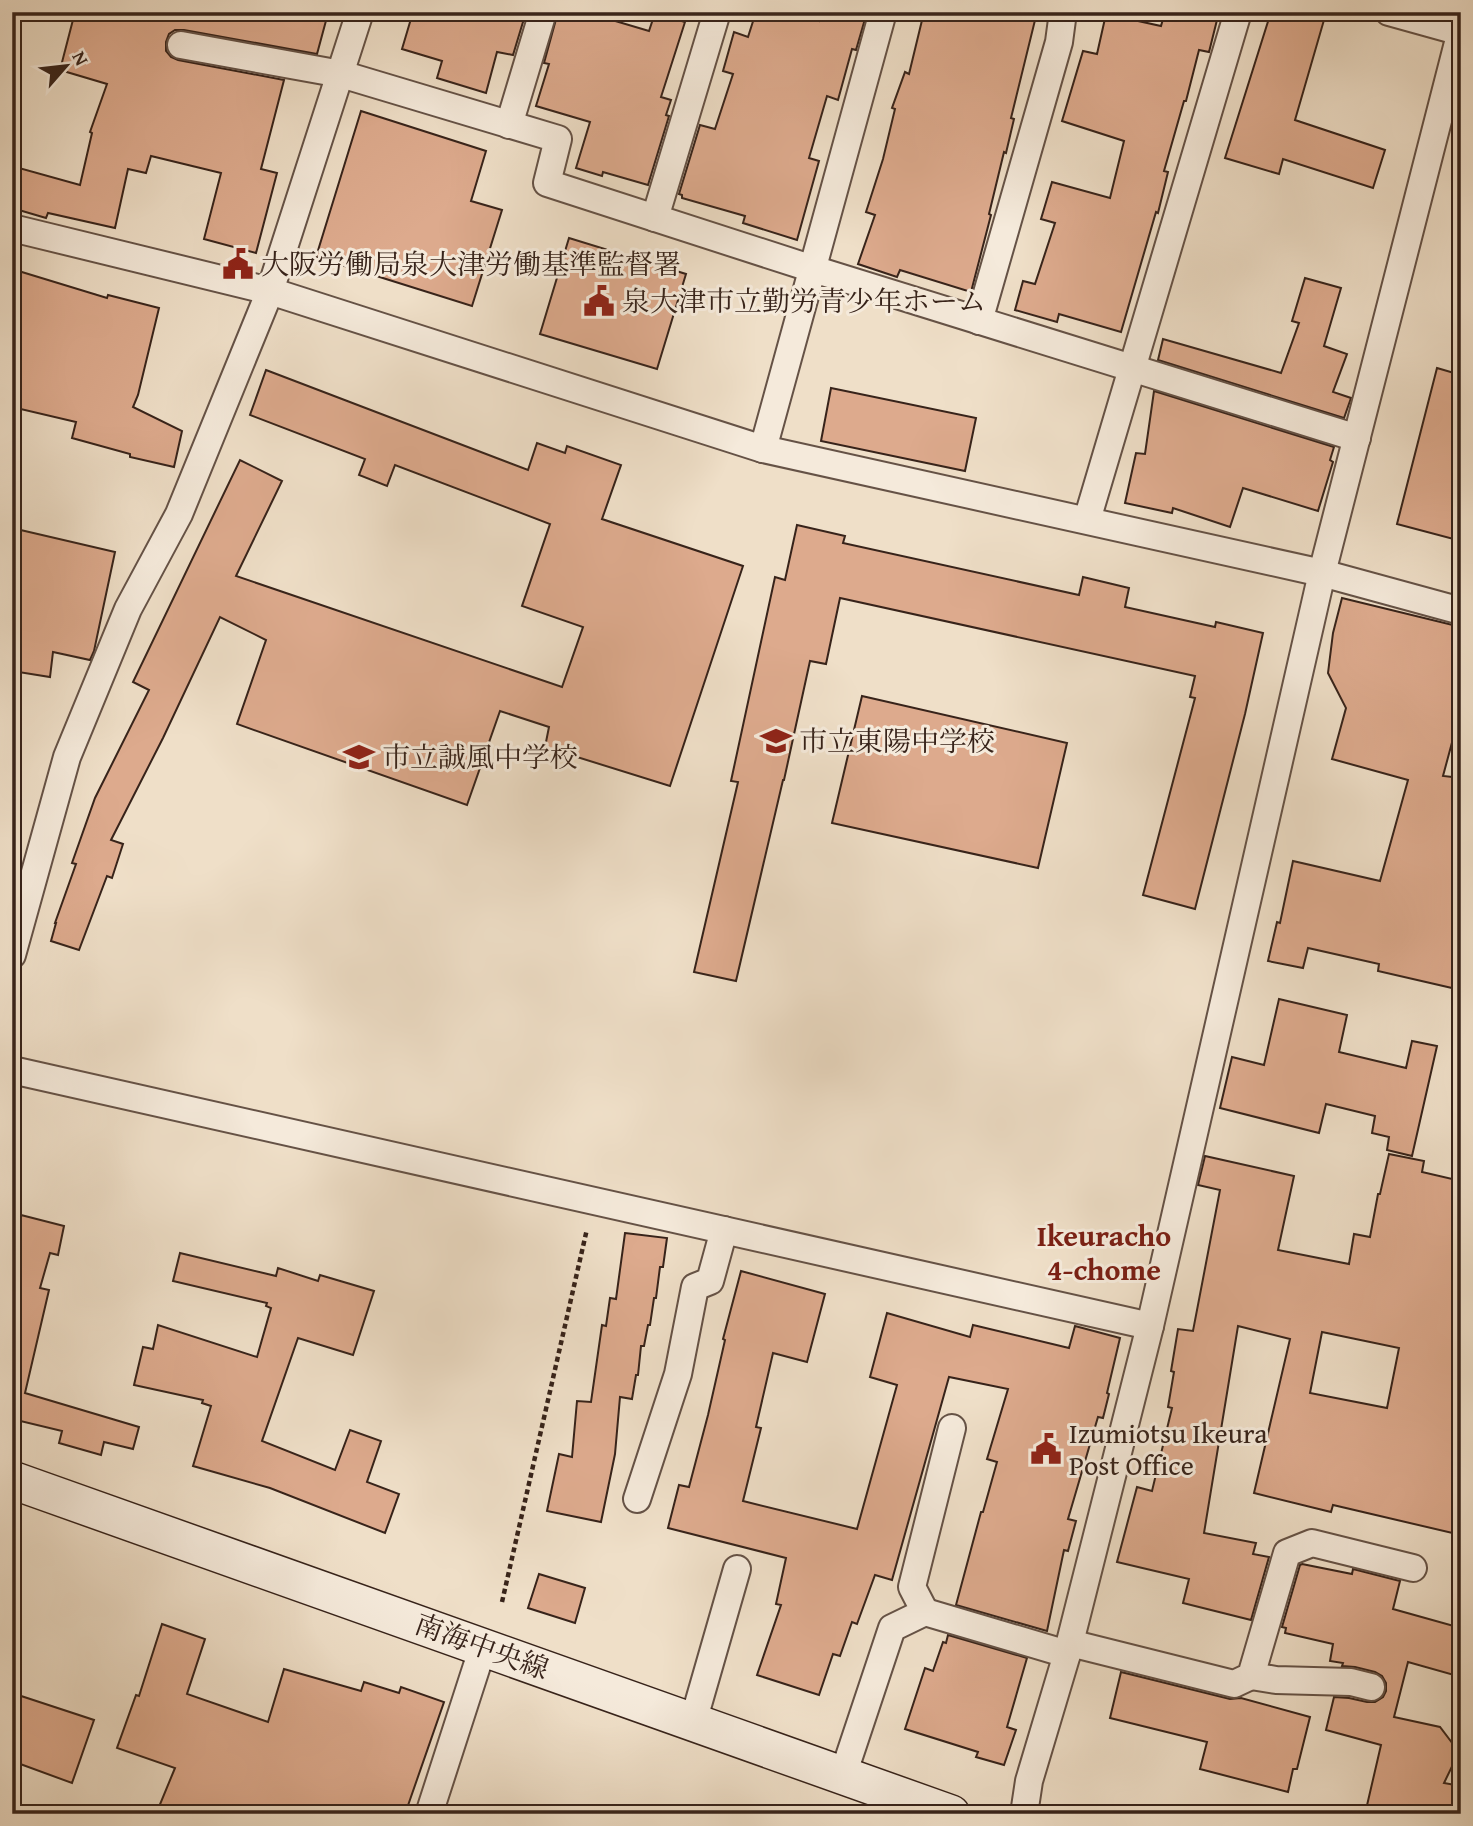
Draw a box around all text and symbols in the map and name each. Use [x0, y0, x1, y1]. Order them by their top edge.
north arrow [32, 32, 102, 102]
text: N [66, 46, 96, 70]
place label: 大阪労働局泉大津労働基準監督署 [261, 243, 681, 284]
public building icon: 大阪労働局泉大津労働基準監督署 [221, 247, 255, 281]
place label: 泉大津市立勤労青少年ホーム [622, 280, 986, 321]
public building icon: 泉大津市立勤労青少年ホーム [582, 284, 616, 318]
place label: 市立東陽中学校 [799, 720, 995, 761]
school or university icon: 市立東陽中学校 [759, 724, 793, 758]
place label: 市立誠風中学校 [382, 736, 578, 777]
school or university icon: 市立誠風中学校 [342, 740, 376, 774]
district label: Ikeuracho 4-chome [1037, 1213, 1171, 1291]
place label: Izumiotsu Ikeura Post Office [1069, 1412, 1268, 1485]
public building icon: Izumiotsu Ikeura Post Office [1029, 1432, 1063, 1466]
street label: 南海中央線 [409, 1602, 555, 1689]

